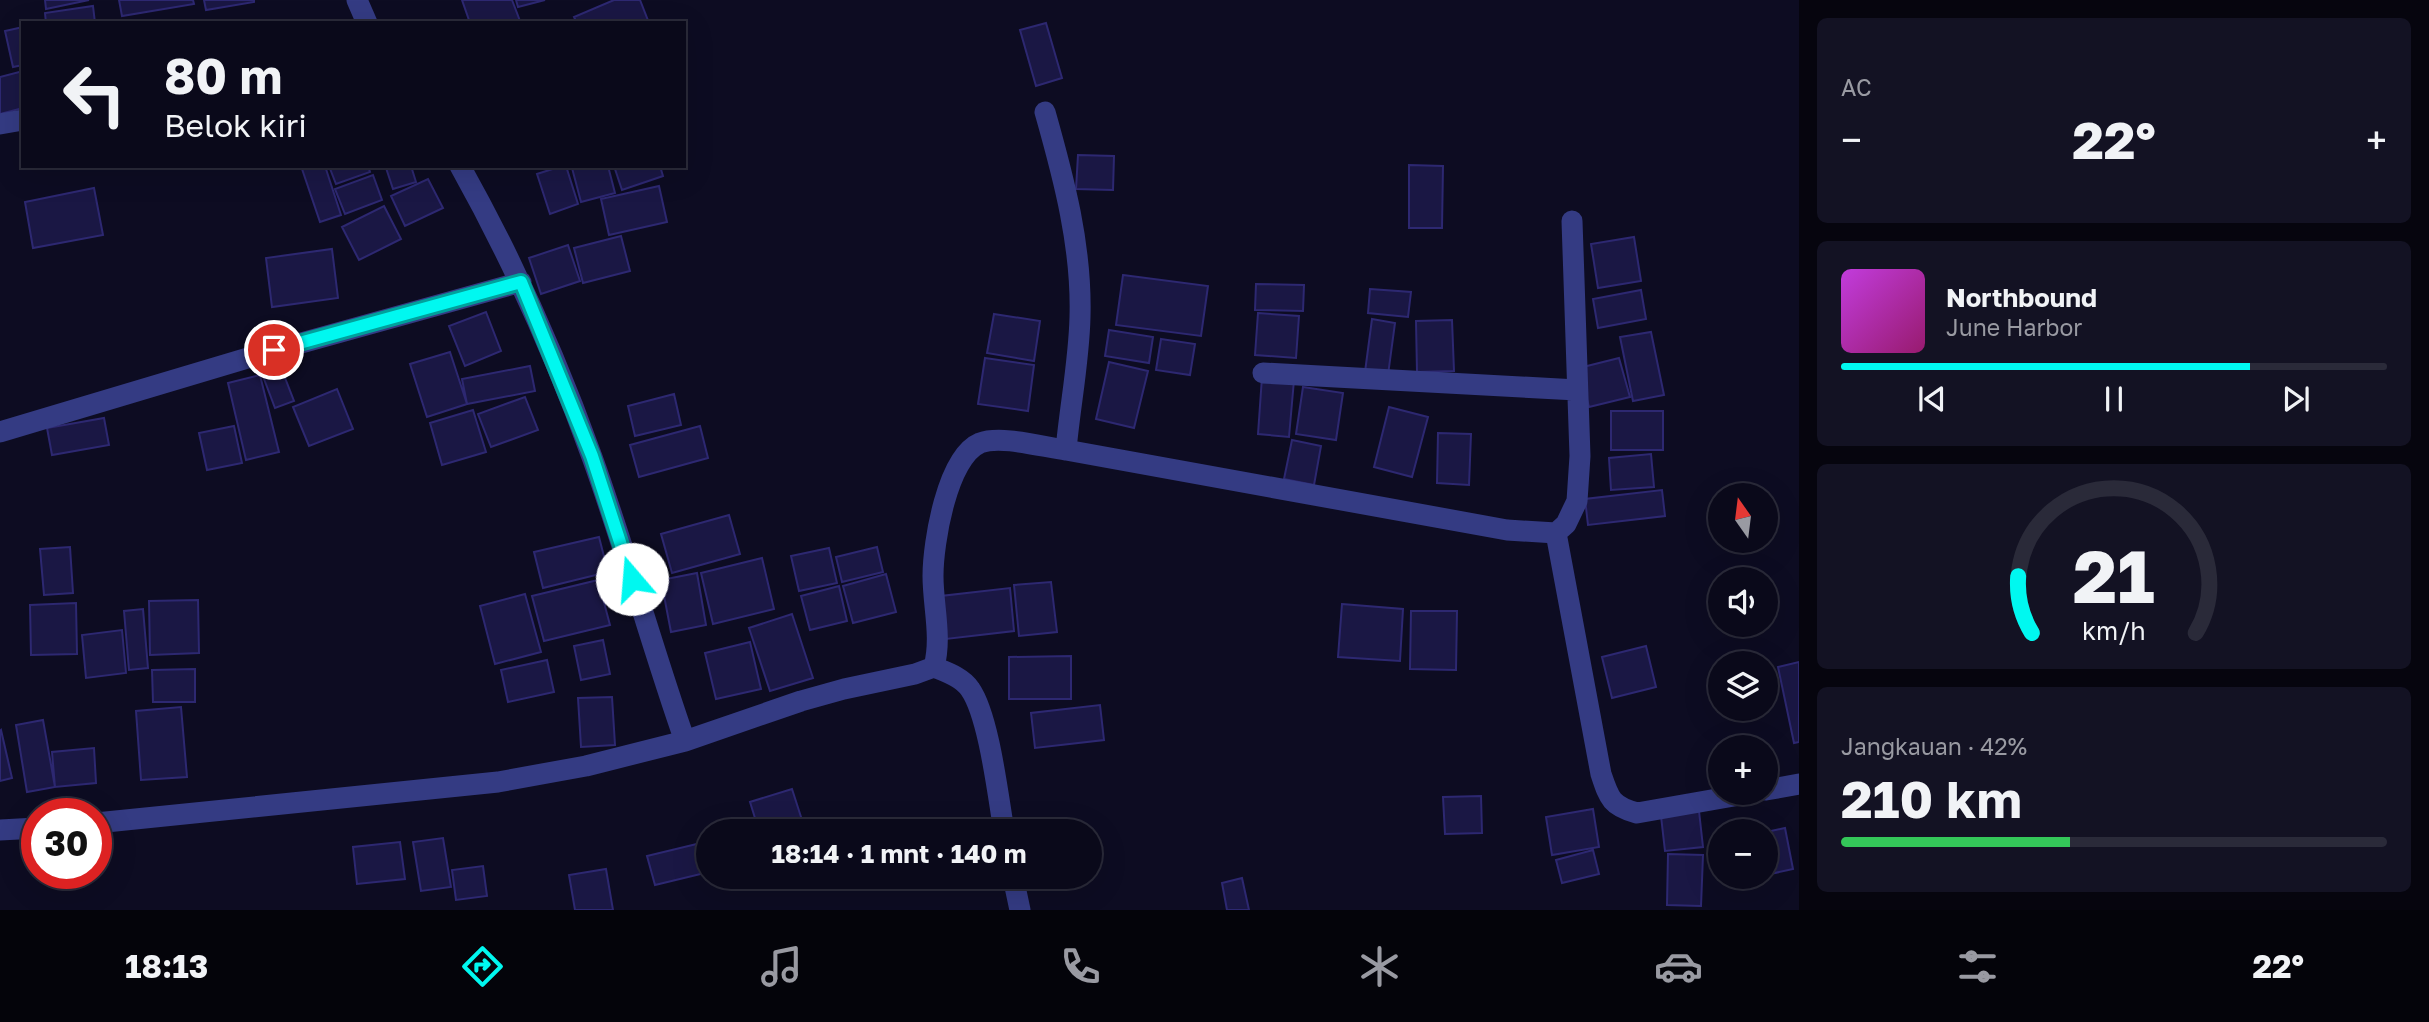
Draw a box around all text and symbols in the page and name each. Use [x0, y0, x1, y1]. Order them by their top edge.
text: 80 m [164, 46, 282, 105]
icon: left [49, 49, 140, 140]
text: AC [1841, 73, 1872, 101]
text: Belok kiri [164, 106, 307, 144]
text: 22° [2072, 108, 2156, 170]
text: − [1841, 117, 1862, 162]
text: + [2366, 117, 2387, 162]
text: Northbound [1946, 282, 2097, 313]
text: June Harbor [1946, 313, 2082, 341]
pin [244, 320, 304, 380]
icon: arrive [255, 331, 293, 369]
icon: previous [1913, 380, 1951, 418]
icon: pause [2095, 380, 2133, 418]
icon: next [2277, 380, 2315, 418]
north arrow [1708, 483, 1778, 553]
map controls [1708, 483, 1778, 889]
text: 21 [2073, 532, 2155, 619]
position arrow [595, 542, 669, 616]
button: sound [1708, 567, 1778, 637]
text: km/h [2082, 614, 2146, 645]
button: layers [1708, 651, 1778, 721]
text: Jangkauan · 42% [1841, 732, 2027, 760]
button: + [1708, 735, 1778, 805]
text: 210 km [1841, 767, 2022, 829]
speed limit sign: 30 [21, 798, 112, 889]
button: − [1708, 819, 1778, 889]
text: 18:14 · 1 mnt · 140 m [771, 838, 1027, 869]
icon: directions [458, 942, 507, 991]
icon: music [757, 942, 806, 991]
icon: phone [1056, 942, 1105, 991]
icon: climate [1355, 942, 1404, 991]
icon: car [1654, 942, 1703, 991]
icon: filters [1953, 942, 2002, 991]
text: 18:13 [125, 947, 208, 985]
text: 22° [2252, 947, 2304, 985]

